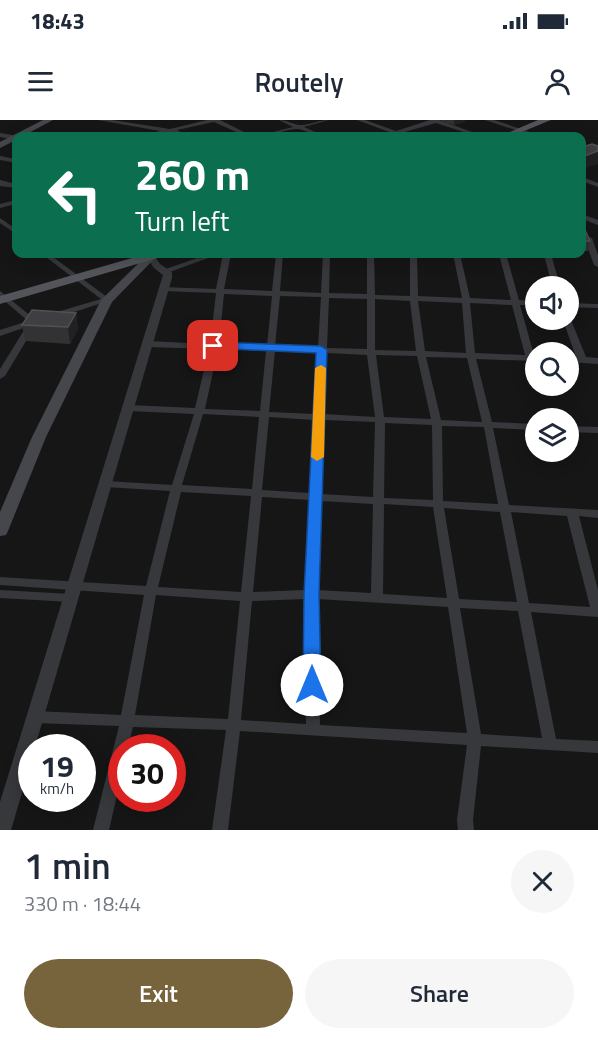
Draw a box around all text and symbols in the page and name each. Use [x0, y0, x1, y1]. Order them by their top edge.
text: 18:43 [30, 4, 85, 38]
text: Routely [255, 61, 343, 102]
icon: menu [24, 65, 57, 98]
icon: person [541, 65, 574, 98]
text: 260 m [135, 142, 250, 206]
icon: left [36, 156, 114, 234]
text: Turn left [135, 200, 229, 241]
map controls [525, 276, 579, 462]
button: sound [525, 276, 579, 330]
pin [187, 320, 238, 371]
icon: arrive [196, 329, 229, 362]
button: search [525, 342, 579, 396]
button: layers [525, 408, 579, 462]
position arrow [280, 653, 344, 717]
speed limit sign: 30 [108, 734, 186, 812]
text: 19 [40, 743, 74, 789]
text: km/h [40, 777, 74, 800]
text: 1 min [24, 838, 111, 893]
button: close [511, 850, 574, 913]
text: 330 m · 18:44 [24, 888, 141, 919]
button: Exit [24, 959, 293, 1028]
button: Share [305, 959, 574, 1028]

